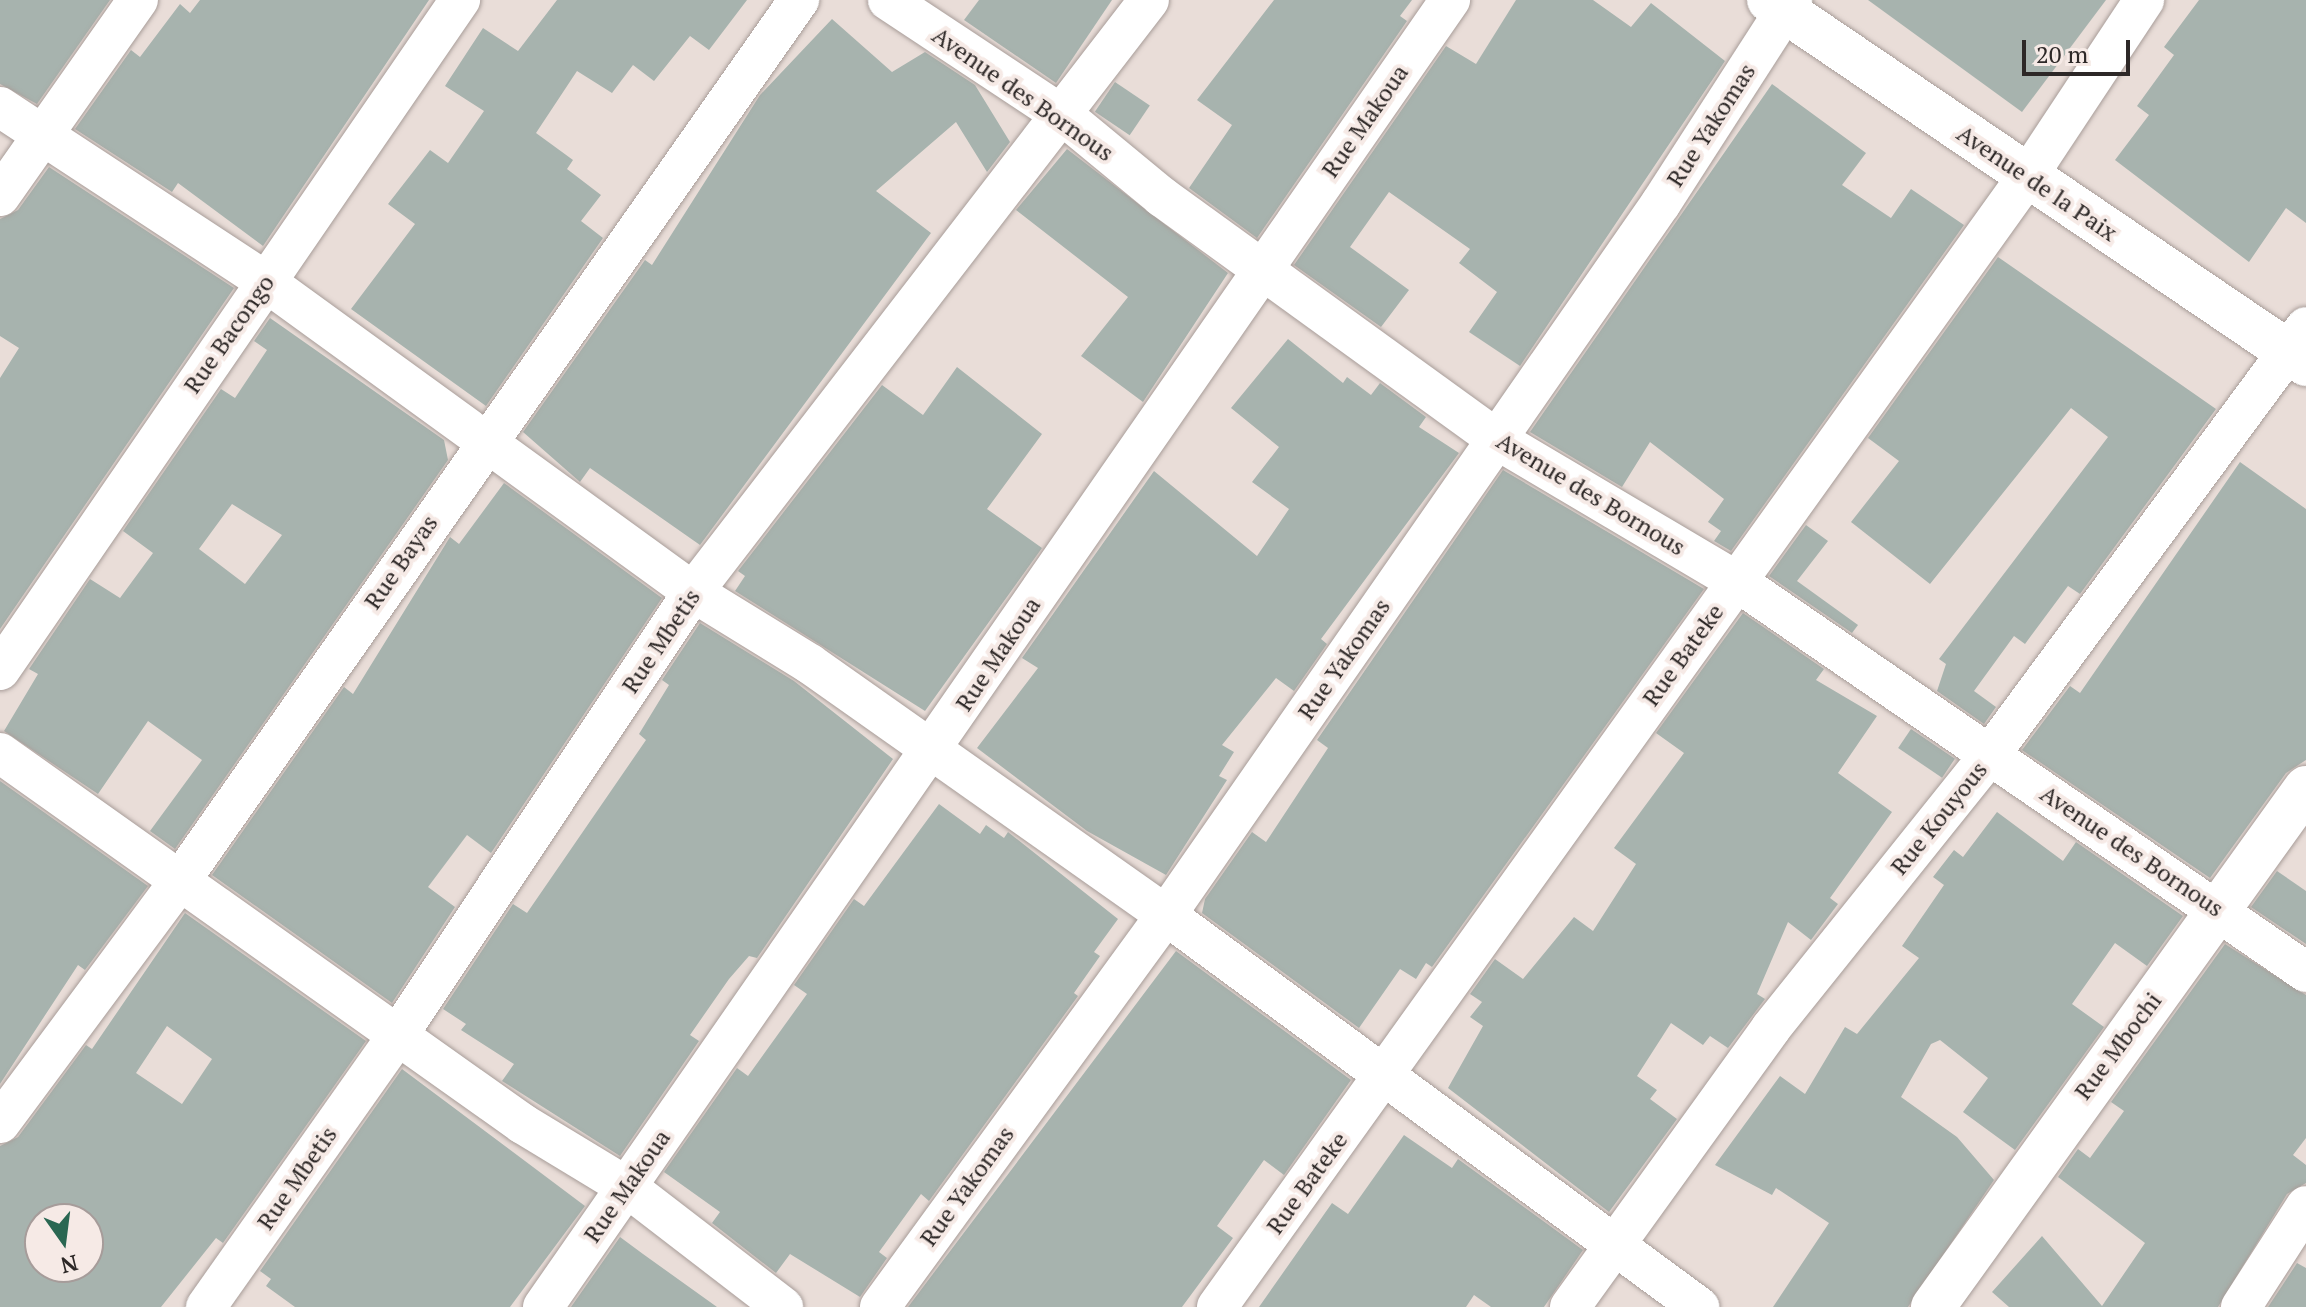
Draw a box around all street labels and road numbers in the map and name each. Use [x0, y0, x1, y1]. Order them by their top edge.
street label: Avenue des Bornous [927, 21, 1119, 167]
street label: Rue Yakomas [1660, 58, 1762, 192]
street label: Rue Makoua [1316, 59, 1414, 183]
street label: Avenue de la Paix [1951, 119, 2123, 247]
street label: Rue Bacongo [178, 269, 280, 399]
street label: Avenue des Bornous [1491, 426, 1691, 562]
street label: Rue Bayas [358, 509, 444, 615]
street label: Rue Mbetis [616, 583, 706, 699]
street label: Rue Makoua [949, 592, 1047, 716]
street label: Rue Yakomas [1292, 593, 1396, 725]
street label: Rue Bateke [1636, 598, 1730, 712]
street label: Rue Kouyous [1885, 756, 1993, 880]
street label: Avenue des Bornous [2035, 779, 2229, 923]
street label: Rue Mbochi [2068, 987, 2168, 1105]
street label: Rue Yakomas [914, 1120, 1020, 1252]
street label: Rue Mbetis [251, 1121, 343, 1235]
street label: Rue Makoua [578, 1124, 676, 1248]
street label: Rue Bateke [1260, 1126, 1354, 1240]

